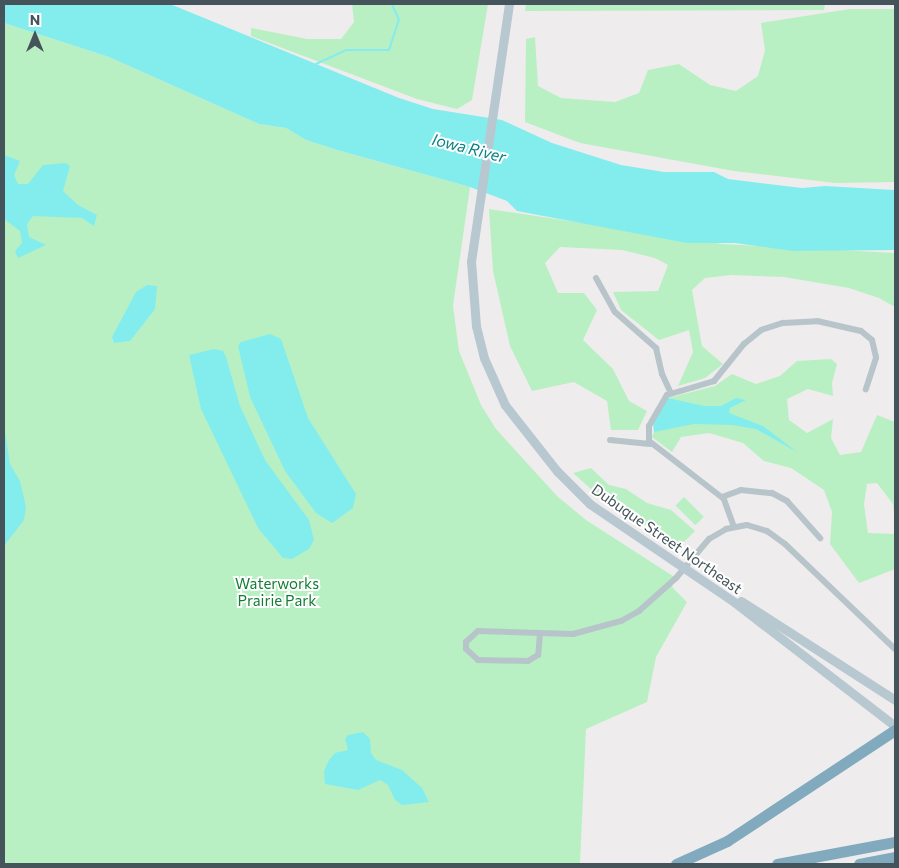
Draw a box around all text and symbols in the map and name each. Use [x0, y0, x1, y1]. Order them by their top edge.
north arrow [10, 10, 60, 60]
text: N [30, 11, 40, 28]
water label: Iowa River [430, 130, 508, 166]
street label: Dubuque Street Northeast [588, 480, 746, 598]
park label: Waterworks Prairie Park [235, 574, 319, 609]

